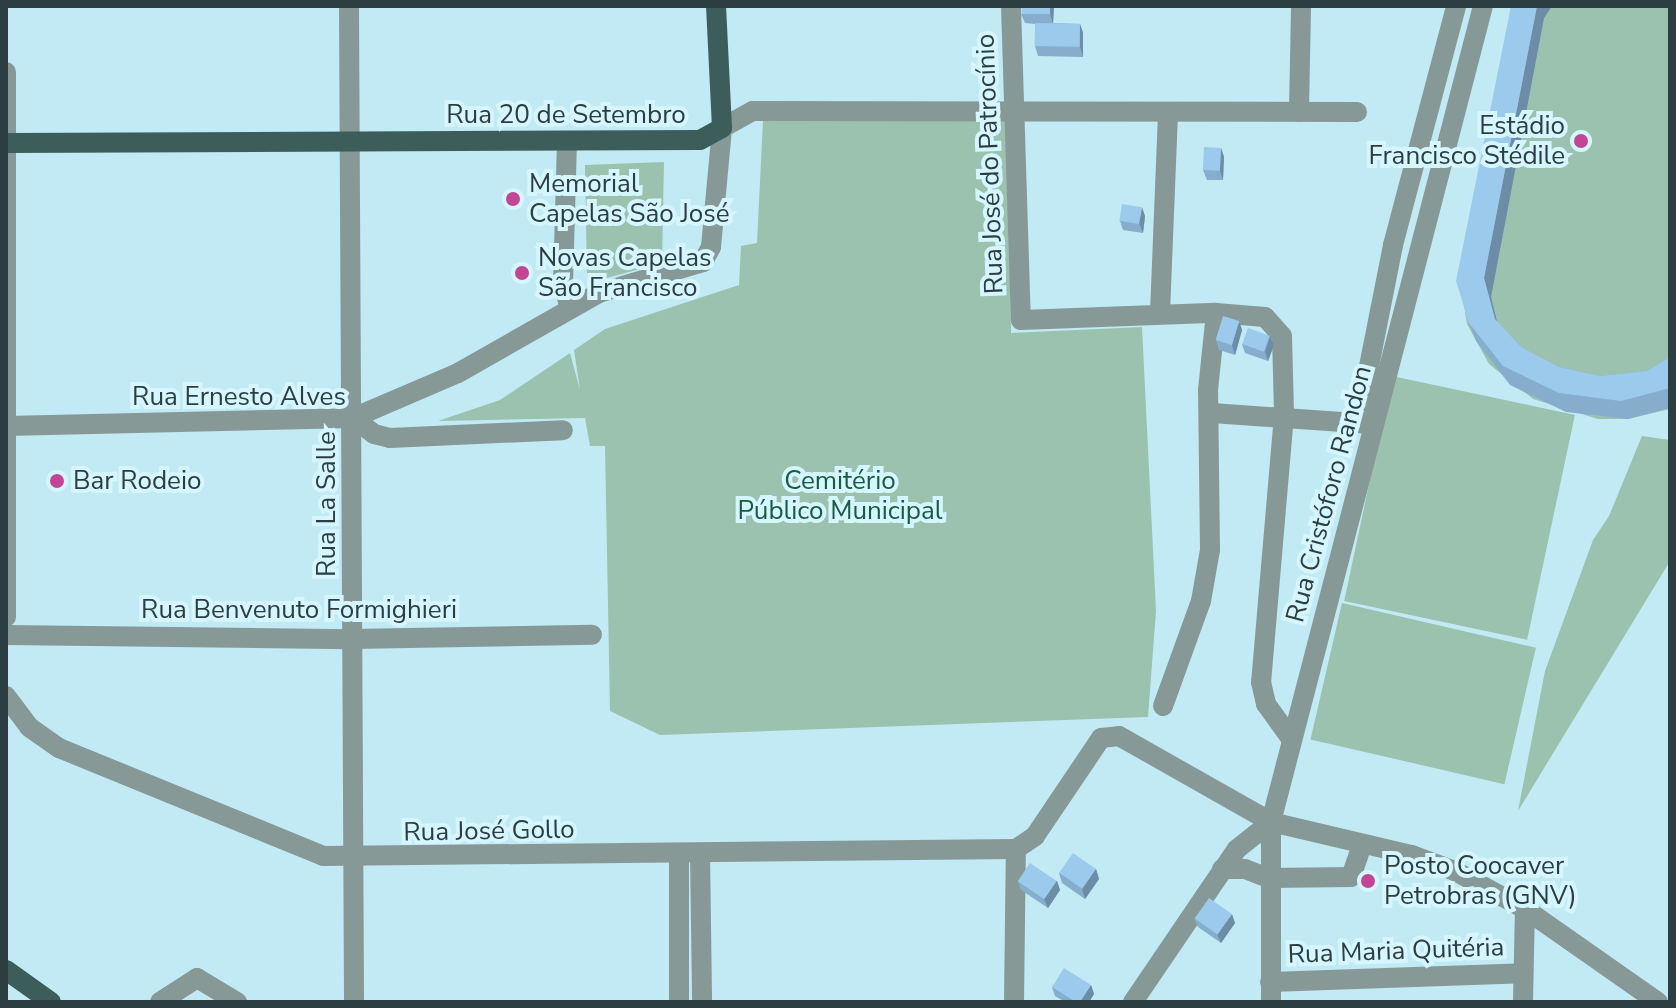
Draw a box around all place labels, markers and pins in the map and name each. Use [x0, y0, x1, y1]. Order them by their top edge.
place label: Estádio Francisco Stédile [1368, 110, 1565, 172]
marker: Estádio Francisco Stédile [1572, 132, 1590, 150]
place label: Memorial Capelas São José [529, 168, 730, 230]
marker: Memorial Capelas São José [504, 190, 522, 208]
place label: Novas Capelas São Francisco [538, 242, 711, 304]
marker: Novas Capelas São Francisco [513, 264, 531, 282]
place label: Bar Rodeio [73, 465, 201, 497]
marker: Bar Rodeio [48, 472, 66, 490]
place label: Posto Coocaver Petrobras (GNV) [1384, 850, 1577, 912]
marker: Posto Coocaver Petrobras (GNV) [1359, 872, 1377, 890]

